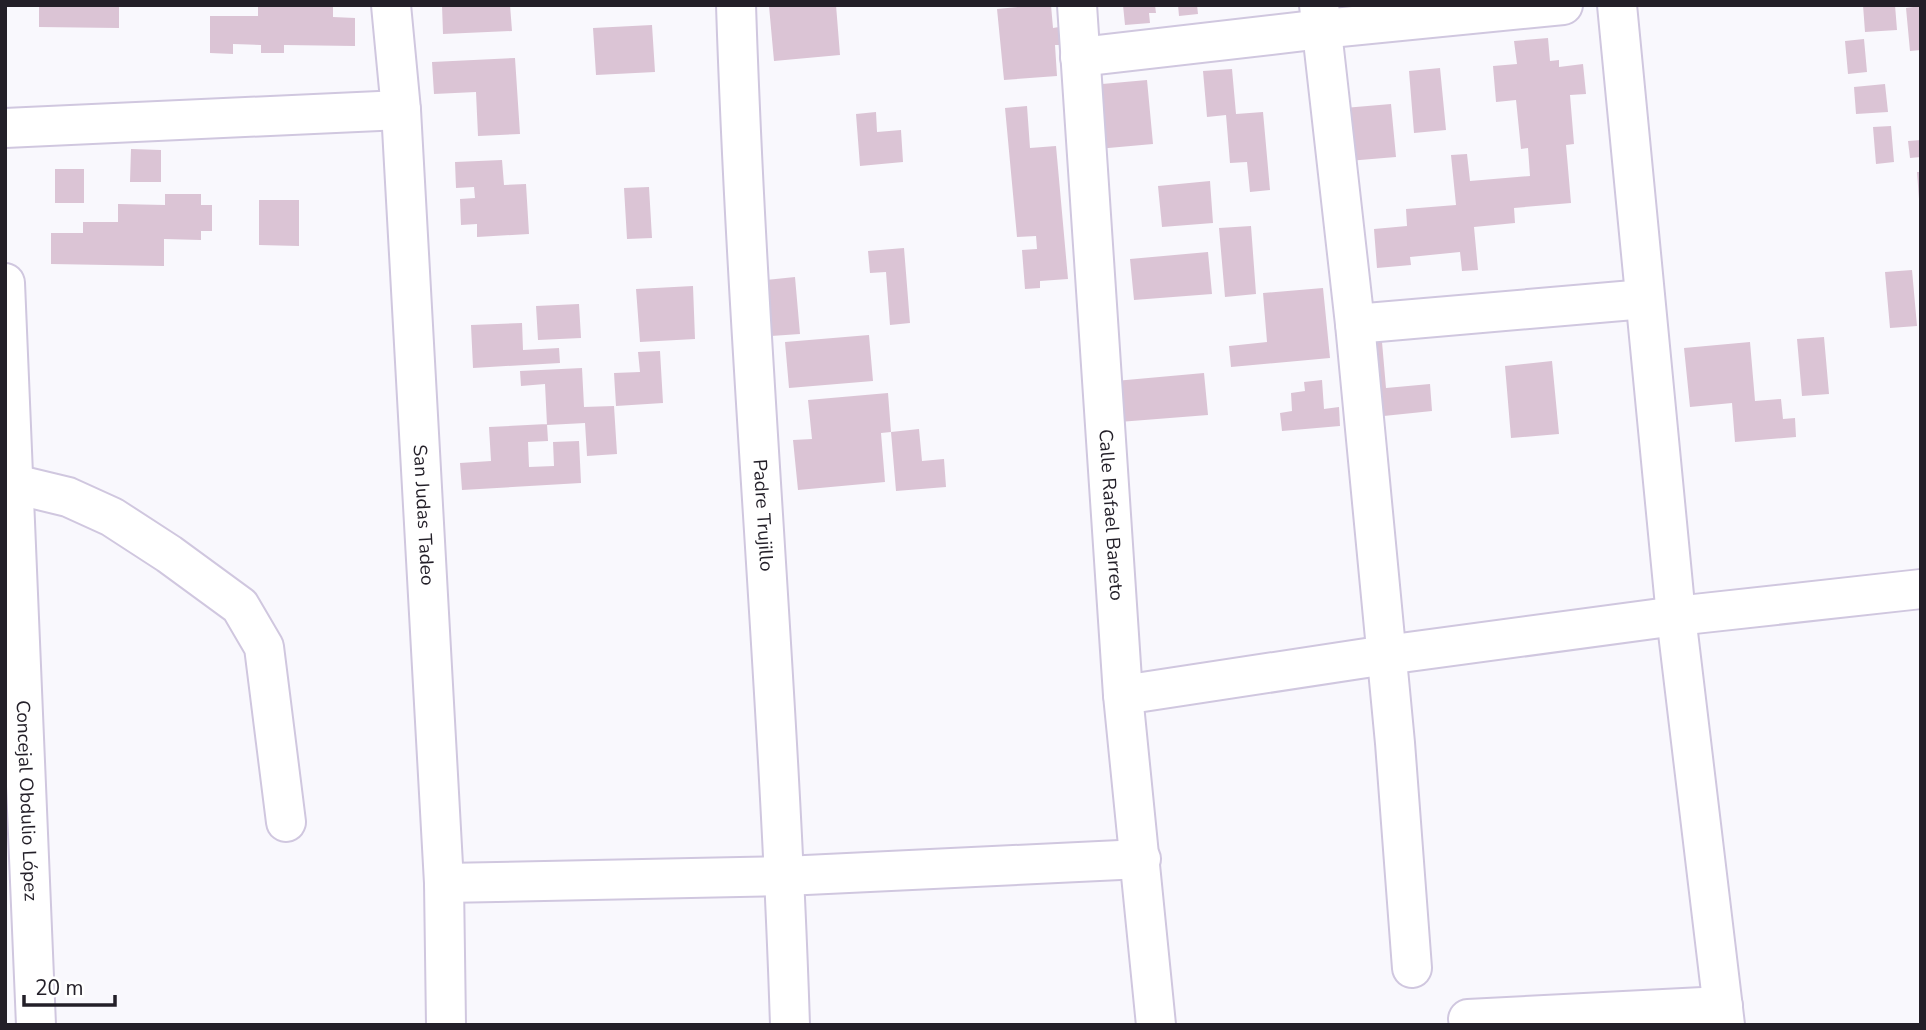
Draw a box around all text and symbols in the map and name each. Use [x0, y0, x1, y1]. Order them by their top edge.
street label: Calle Rafael Barreto [1092, 428, 1130, 602]
street label: San Judas Tadeo [407, 444, 440, 586]
street label: Padre Trujillo [746, 458, 780, 572]
street label: Concejal Obdulio López [9, 700, 44, 902]
scale bar [24, 964, 116, 1008]
text: 20 m [35, 974, 84, 1002]

